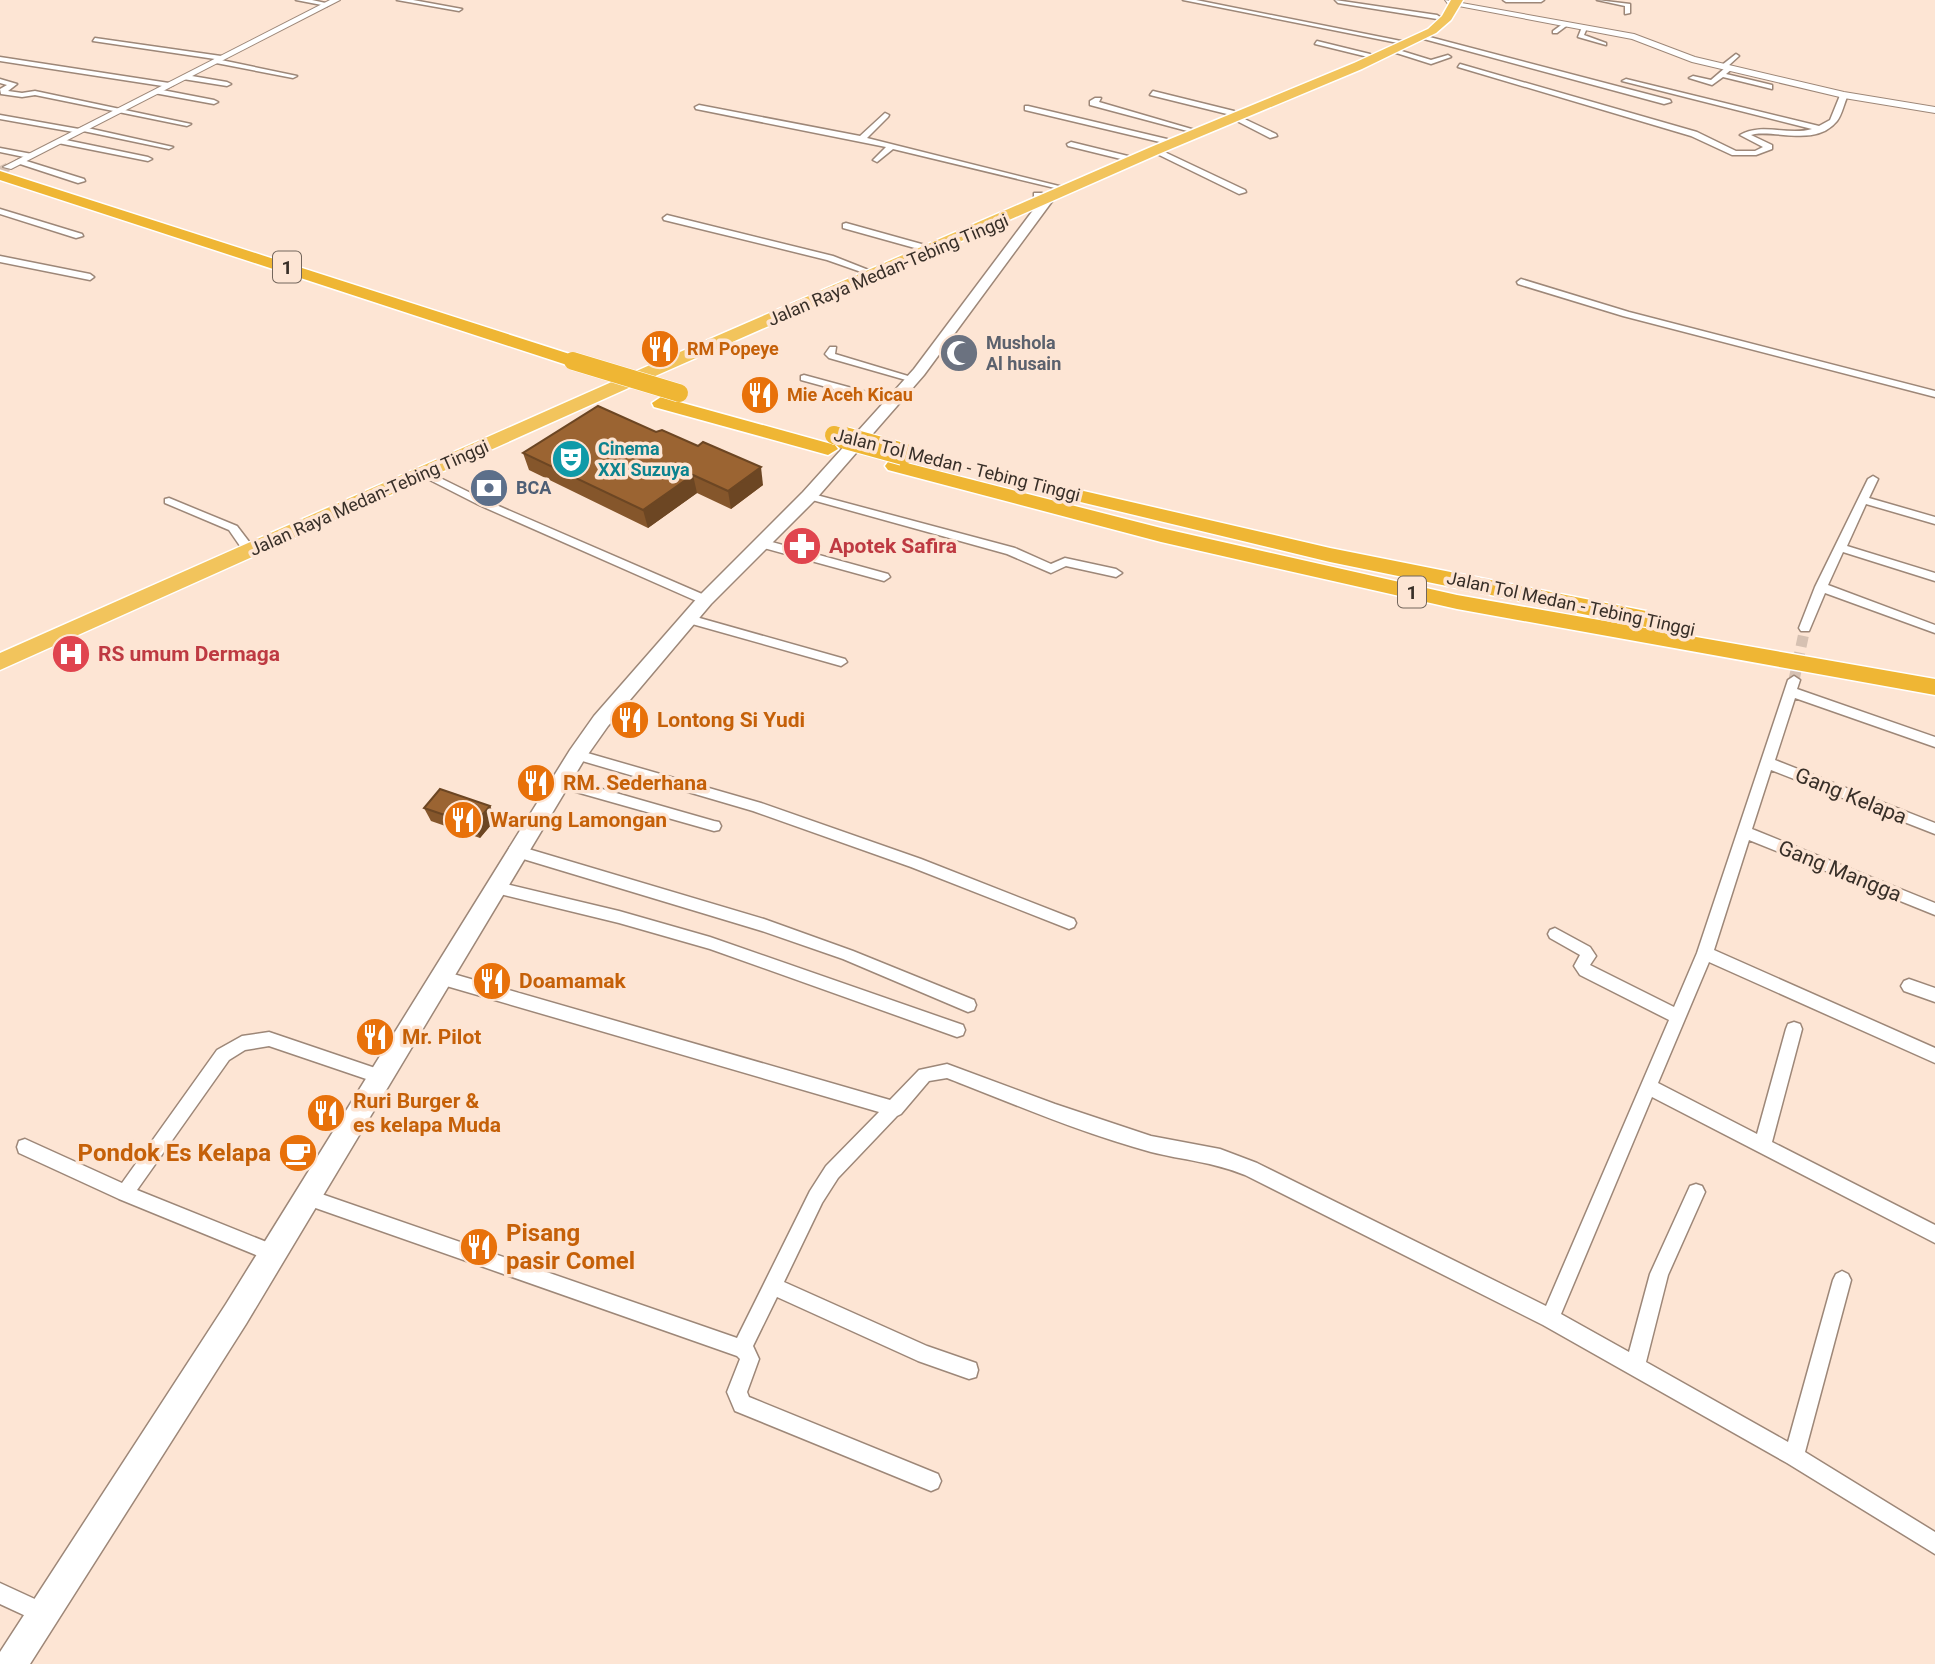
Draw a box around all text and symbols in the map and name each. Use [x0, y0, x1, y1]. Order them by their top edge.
street label: Jalan Raya Medan-Tebing Tinggi [764, 209, 1011, 330]
road number: 1 [273, 252, 301, 282]
restaurant icon: RM Popeye [639, 328, 681, 370]
mosque icon: Mushola Al husain [938, 332, 980, 374]
place label: Mushola Al husain [986, 332, 1061, 374]
place label: RM Popeye [687, 338, 779, 359]
restaurant icon: Mie Aceh Kicau [739, 374, 781, 416]
place label: Mie Aceh Kicau [787, 384, 913, 405]
street label: Jalan Tol Medan - Tebing Tinggi [832, 424, 1083, 505]
street label: Jalan Raya Medan-Tebing Tinggi [246, 435, 492, 560]
theatre icon: Cinema XXI Suzuya [550, 438, 592, 480]
place label: Cinema XXI Suzuya [598, 438, 690, 480]
bank icon: BCA [468, 467, 510, 509]
place label: BCA [516, 477, 552, 498]
pharmacy icon: Apotek Safira [781, 525, 823, 567]
place label: Apotek Safira [829, 534, 957, 558]
street label: Jalan Tol Medan - Tebing Tinggi [1445, 567, 1697, 640]
road number: 1 [1398, 576, 1426, 608]
hospital icon: RS umum Dermaga [50, 633, 92, 675]
place label: RS umum Dermaga [98, 642, 280, 666]
restaurant icon: Lontong Si Yudi [609, 699, 651, 741]
place label: Lontong Si Yudi [657, 708, 805, 732]
restaurant icon: RM. Sederhana [515, 762, 557, 804]
street label: Gang Kelapa [1792, 763, 1910, 829]
place label: RM. Sederhana [563, 771, 707, 795]
restaurant icon: Warung Lamongan [442, 799, 484, 841]
place label: Warung Lamongan [490, 808, 667, 832]
street label: Gang Mangga [1775, 835, 1905, 907]
restaurant icon: Doamamak [471, 960, 513, 1002]
place label: Doamamak [519, 969, 627, 993]
restaurant icon: Mr. Pilot [354, 1016, 396, 1058]
place label: Mr. Pilot [402, 1025, 481, 1049]
place label: Ruri Burger & es kelapa Muda [353, 1089, 501, 1137]
restaurant icon: Ruri Burger & es kelapa Muda [305, 1092, 347, 1134]
cafe icon: Pondok Es Kelapa [277, 1132, 319, 1174]
place label: Pondok Es Kelapa [78, 1139, 271, 1167]
place label: Pisang pasir Comel [506, 1219, 635, 1275]
restaurant icon: Pisang pasir Comel [458, 1226, 500, 1268]

